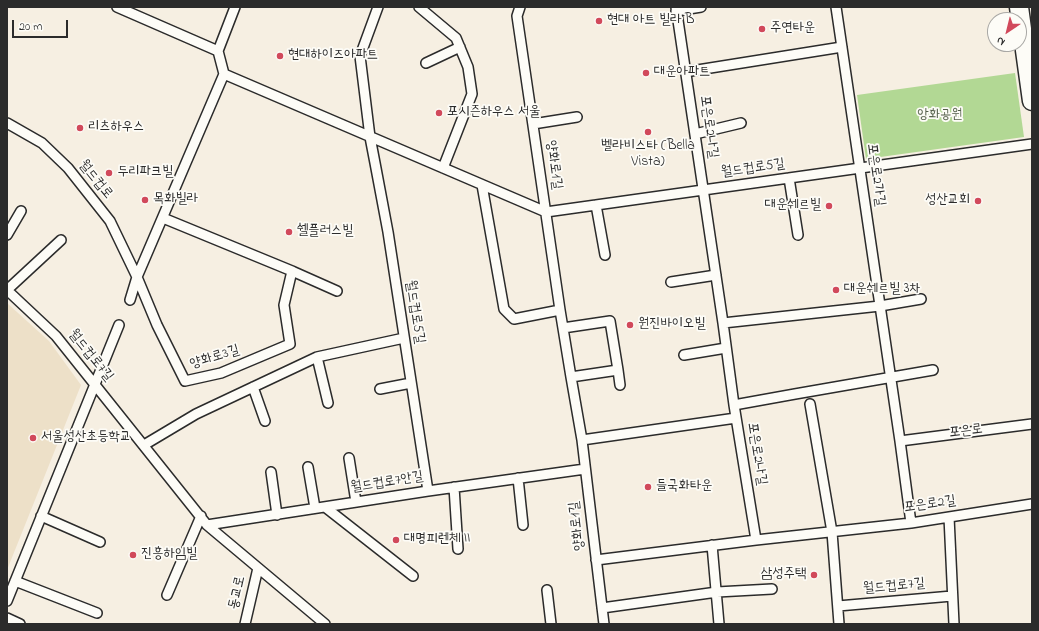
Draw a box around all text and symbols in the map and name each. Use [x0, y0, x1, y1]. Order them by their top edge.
scale bar [14, 12, 70, 38]
north arrow [987, 12, 1027, 52]
place label: 현대 아트 빌라 B [607, 13, 695, 29]
marker: 현대 아트 빌라 B [594, 16, 604, 26]
text: 20 m [19, 18, 42, 36]
place label: 주연타운 [770, 21, 815, 37]
marker: 주연타운 [757, 24, 767, 34]
text: N [993, 32, 1008, 50]
place label: 현대하이즈아파트 [288, 48, 378, 64]
marker: 현대하이즈아파트 [275, 51, 285, 61]
place label: 대운아파트 [654, 65, 710, 81]
marker: 대운아파트 [641, 68, 651, 78]
street label: 포은로2나길 [695, 94, 721, 160]
place label: 포시즌하우스 서울 [447, 105, 541, 121]
marker: 포시즌하우스 서울 [434, 108, 444, 118]
park label: 앙화공원 [917, 108, 963, 124]
place label: 리츠하우스 [88, 120, 144, 136]
marker: 리츠하우스 [75, 123, 85, 133]
marker: 벨라비스타 (Bella Vista) [643, 127, 653, 137]
street label: 양화로1길 [541, 139, 565, 191]
place label: 벨라비스타 (Bella Vista) [601, 139, 695, 172]
street label: 포은로2가길 [862, 142, 888, 208]
street label: 월드컵로5길 [720, 156, 786, 182]
street label: 월드컵로 [74, 157, 116, 203]
place label: 두리파크빌 [117, 165, 173, 181]
marker: 두리파크빌 [104, 168, 114, 178]
place label: 목화빌라 [153, 192, 198, 208]
place label: 성산교회 [925, 193, 970, 209]
marker: 목화빌라 [140, 195, 150, 205]
marker: 성산교회 [973, 196, 983, 206]
place label: 대운쉐르빌 [765, 198, 821, 214]
marker: 대운쉐르빌 [824, 201, 834, 211]
place label: 쉘플러스빌 [297, 224, 353, 240]
marker: 쉘플러스빌 [284, 227, 294, 237]
street label: 월드컵로5길 [401, 279, 427, 345]
place label: 대운쉐르빌 3차 [844, 282, 921, 298]
marker: 대운쉐르빌 3차 [831, 285, 841, 295]
place label: 원진바이오빌 [638, 317, 706, 333]
marker: 원진바이오빌 [625, 320, 635, 330]
street label: 월드컵로7길 [64, 327, 116, 385]
street label: 양화로3길 [188, 343, 242, 373]
street label: 포은로2나길 [743, 421, 769, 487]
street label: 포은로 [948, 422, 984, 442]
place label: 서울성산초등학교 [41, 430, 131, 446]
marker: 서울성산초등학교 [28, 433, 38, 443]
street label: 월드컵로7안길 [349, 469, 425, 497]
place label: 들국화타운 [656, 479, 712, 495]
marker: 들국화타운 [643, 482, 653, 492]
street label: 포은로2길 [903, 493, 957, 517]
street label: 양화로1길 [567, 500, 589, 552]
place label: 대명피렌체 II [404, 532, 470, 548]
marker: 대명피렌체 II [391, 535, 401, 545]
place label: 진흥하임빌 [141, 547, 197, 563]
marker: 진흥하임빌 [128, 550, 138, 560]
place label: 삼성주택 [761, 567, 806, 583]
marker: 삼성주택 [809, 570, 819, 580]
street label: 동교로 [226, 575, 250, 611]
street label: 월드컵로7길 [862, 576, 926, 598]

